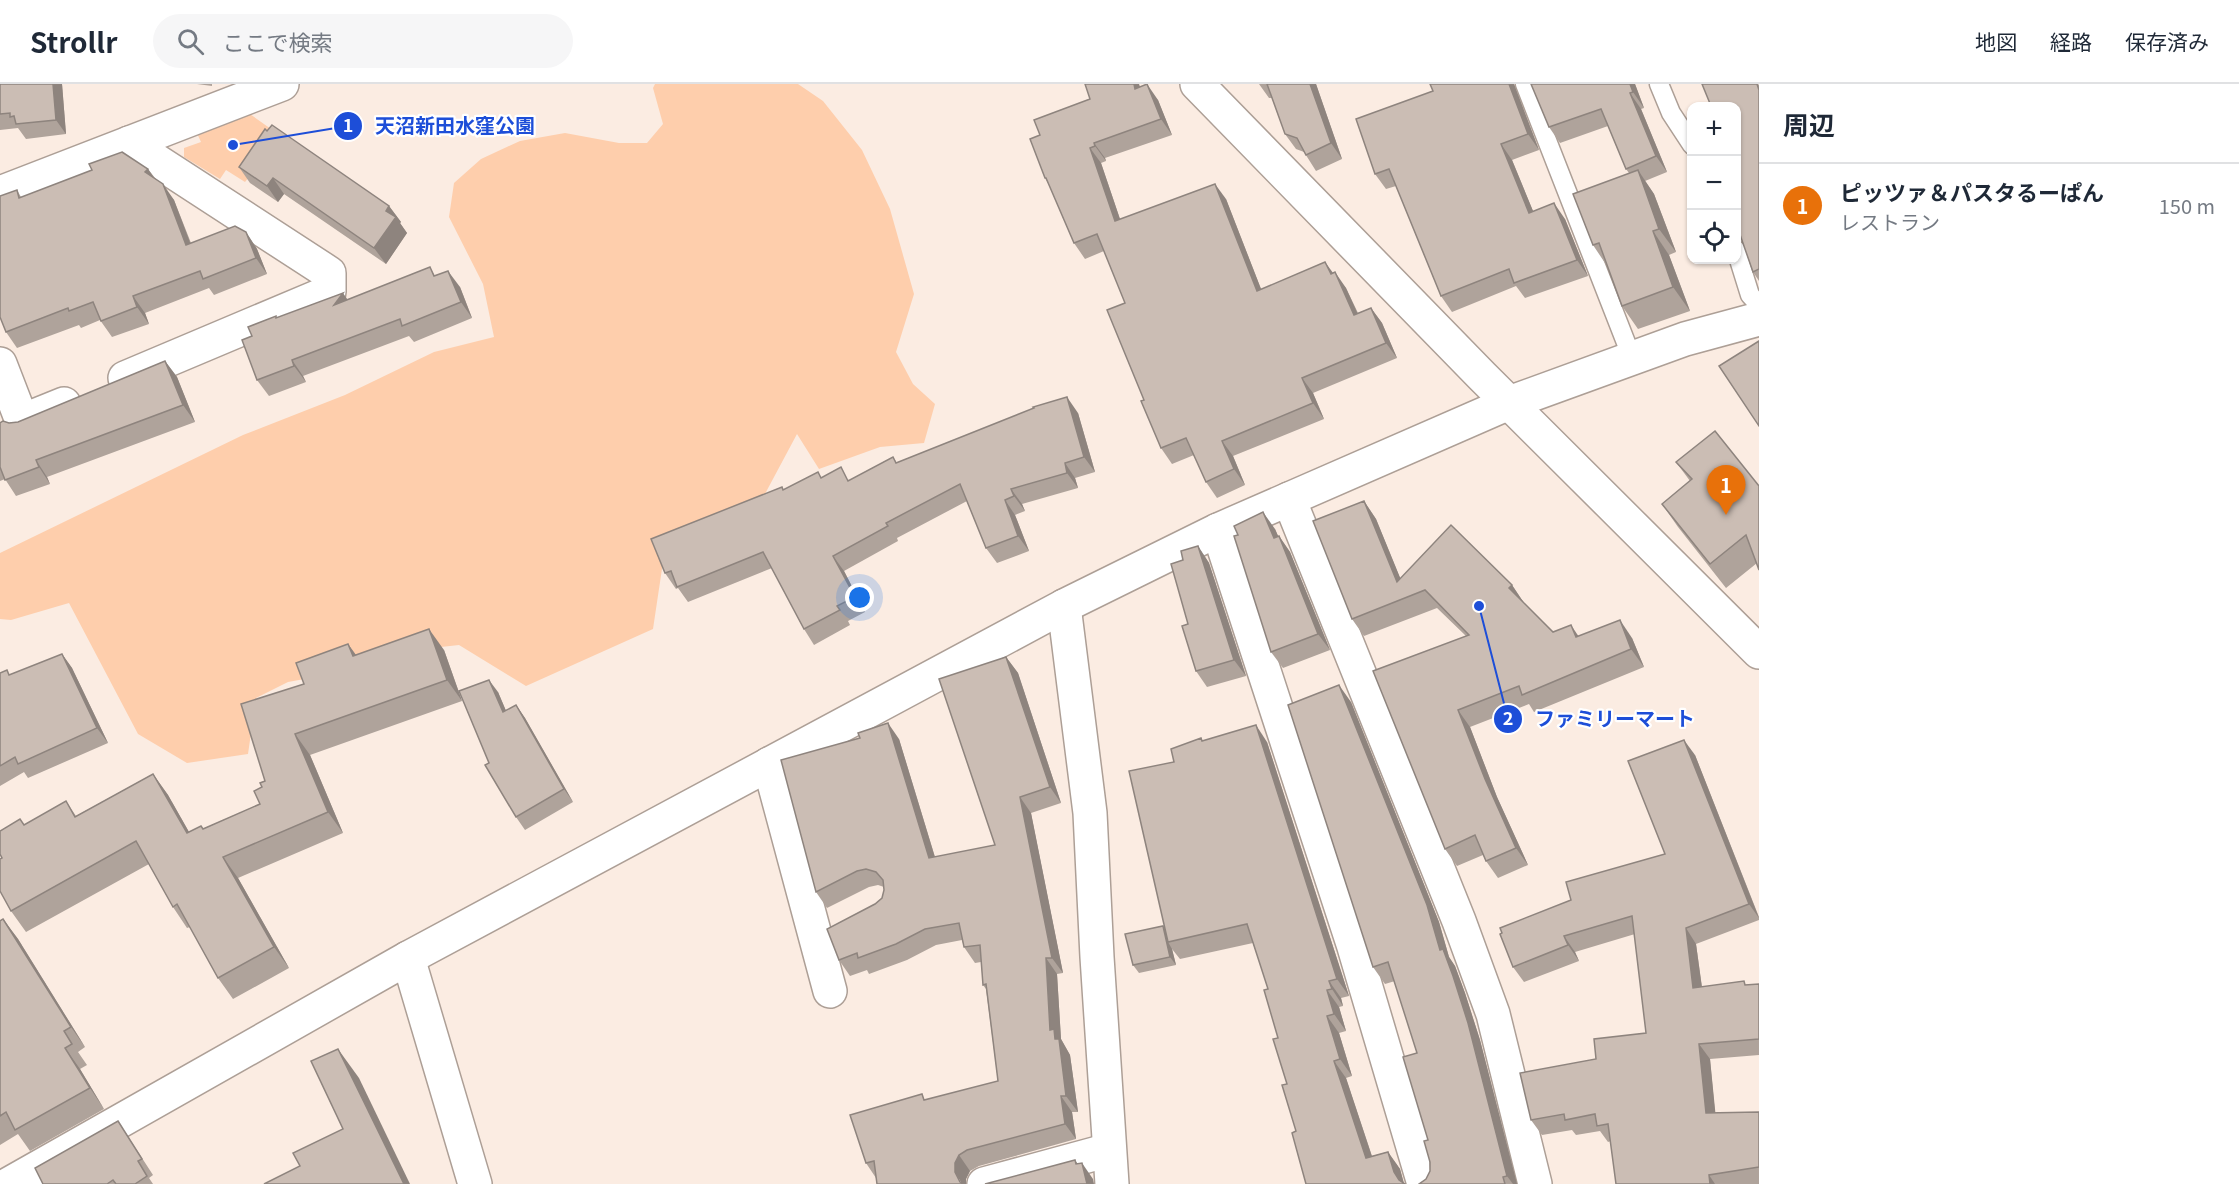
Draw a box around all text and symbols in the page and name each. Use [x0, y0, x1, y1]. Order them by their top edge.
search box [153, 14, 573, 68]
text: Strollr [30, 21, 117, 61]
icon: search [174, 25, 207, 58]
text: ここで検索 [222, 25, 332, 57]
text: 地図 [1975, 26, 2017, 56]
text: 経路 [2050, 26, 2092, 56]
text: 保存済み [2125, 26, 2209, 56]
map controls [1687, 102, 1741, 264]
button: + [1687, 102, 1741, 156]
text: 周辺 [1783, 105, 1835, 142]
callout: 天沼新田水窪公園 [333, 107, 547, 145]
text: 天沼新田水窪公園 [375, 110, 535, 139]
text: 1 [343, 111, 353, 137]
button: − [1687, 156, 1741, 210]
text: ピッツァ＆パスタるーぱん [1840, 175, 2104, 207]
text: 1 [1797, 191, 1808, 220]
text: 150 m [2159, 191, 2215, 220]
text: レストラン [1840, 207, 1940, 236]
button: locate [1687, 210, 1741, 264]
pin: 1 [1706, 466, 1746, 515]
your location [845, 583, 874, 612]
callout: ファミリーマート [1493, 700, 1707, 738]
text: ファミリーマート [1535, 703, 1695, 732]
text: 2 [1503, 704, 1513, 730]

